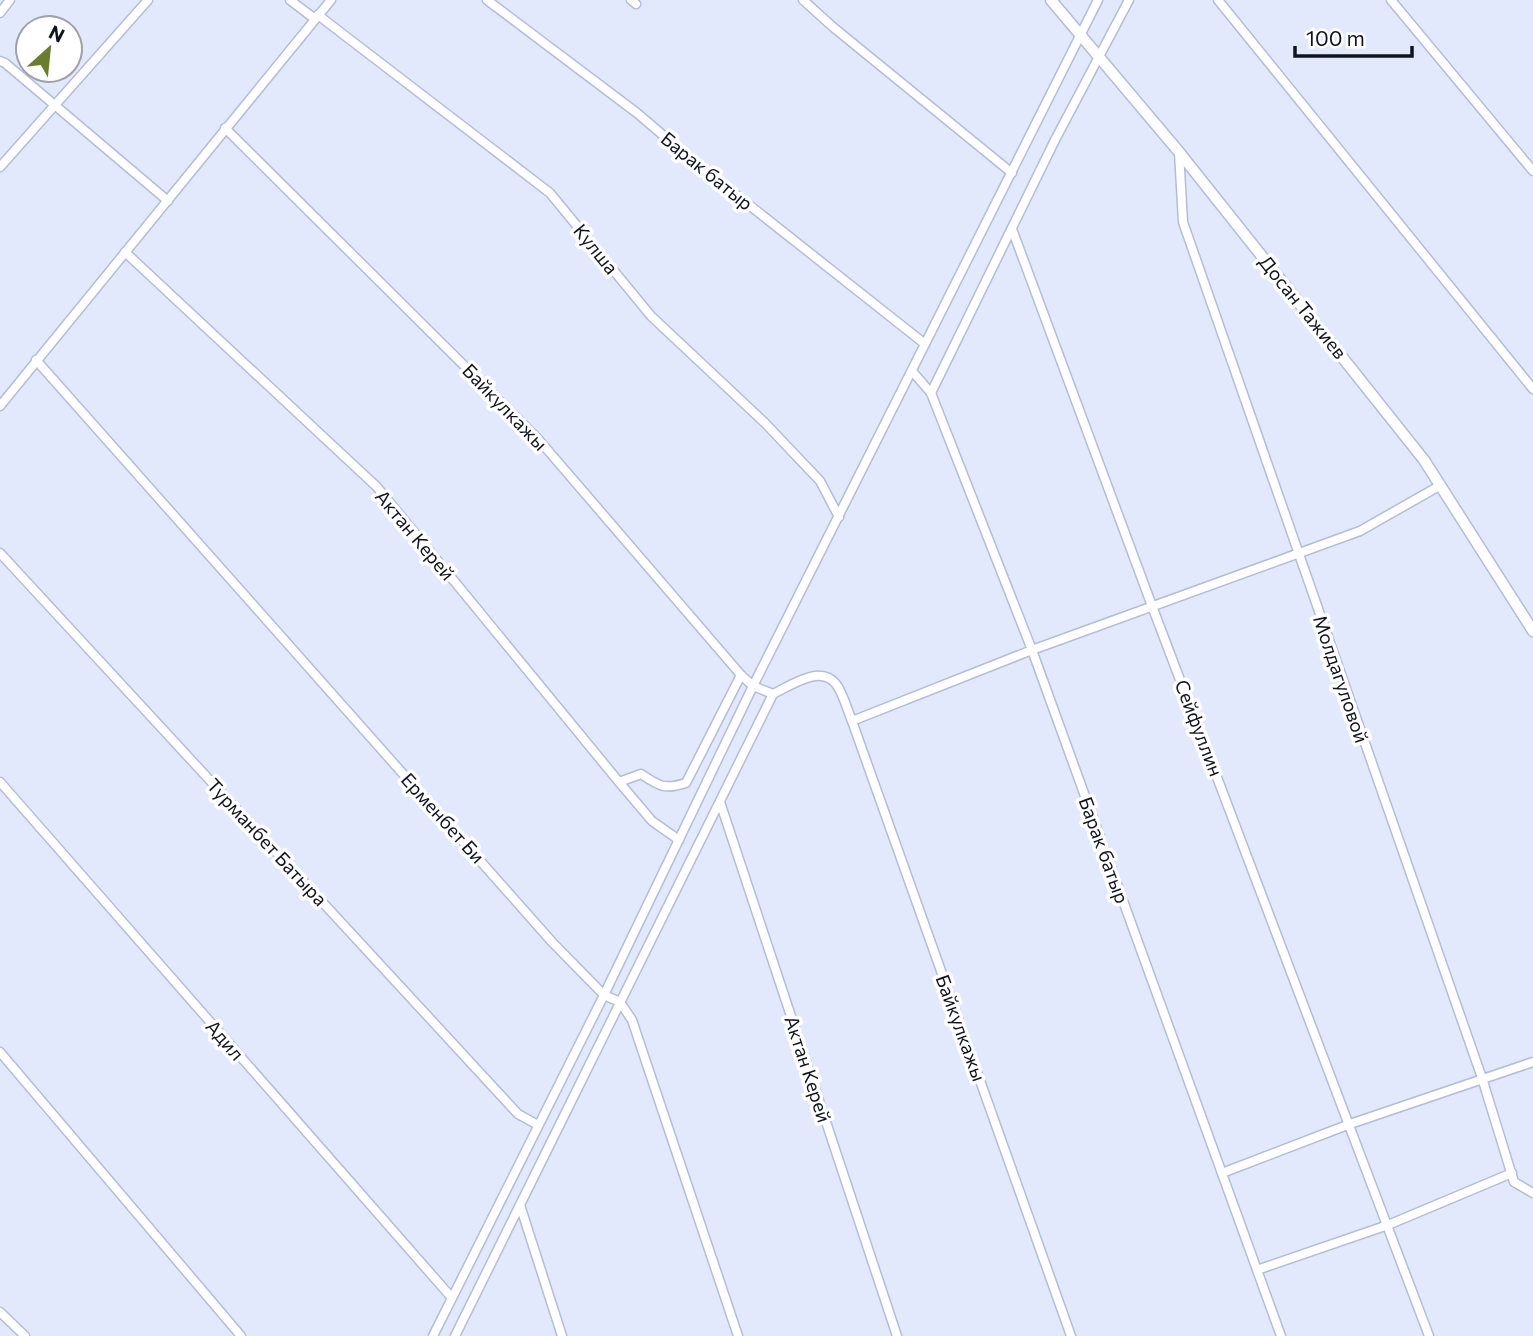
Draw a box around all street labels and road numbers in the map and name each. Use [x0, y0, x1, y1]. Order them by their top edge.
street label: Барак батыр [657, 127, 758, 215]
street label: Кулша [569, 219, 624, 278]
street label: Досан Тажиев [1255, 250, 1352, 363]
street label: Байкулкажы [458, 358, 552, 455]
street label: Актан Керей [371, 485, 460, 584]
street label: Молдагуловой [1309, 612, 1374, 746]
street label: Сейфуллин [1171, 676, 1228, 779]
street label: Ерменбет Би [397, 768, 490, 868]
street label: Турманбет Батыра [202, 773, 332, 910]
street label: Барак батыр [1075, 793, 1134, 906]
street label: Байкулкажы [932, 971, 991, 1084]
street label: Актан Керей [780, 1013, 837, 1125]
street label: Адил [202, 1015, 249, 1065]

